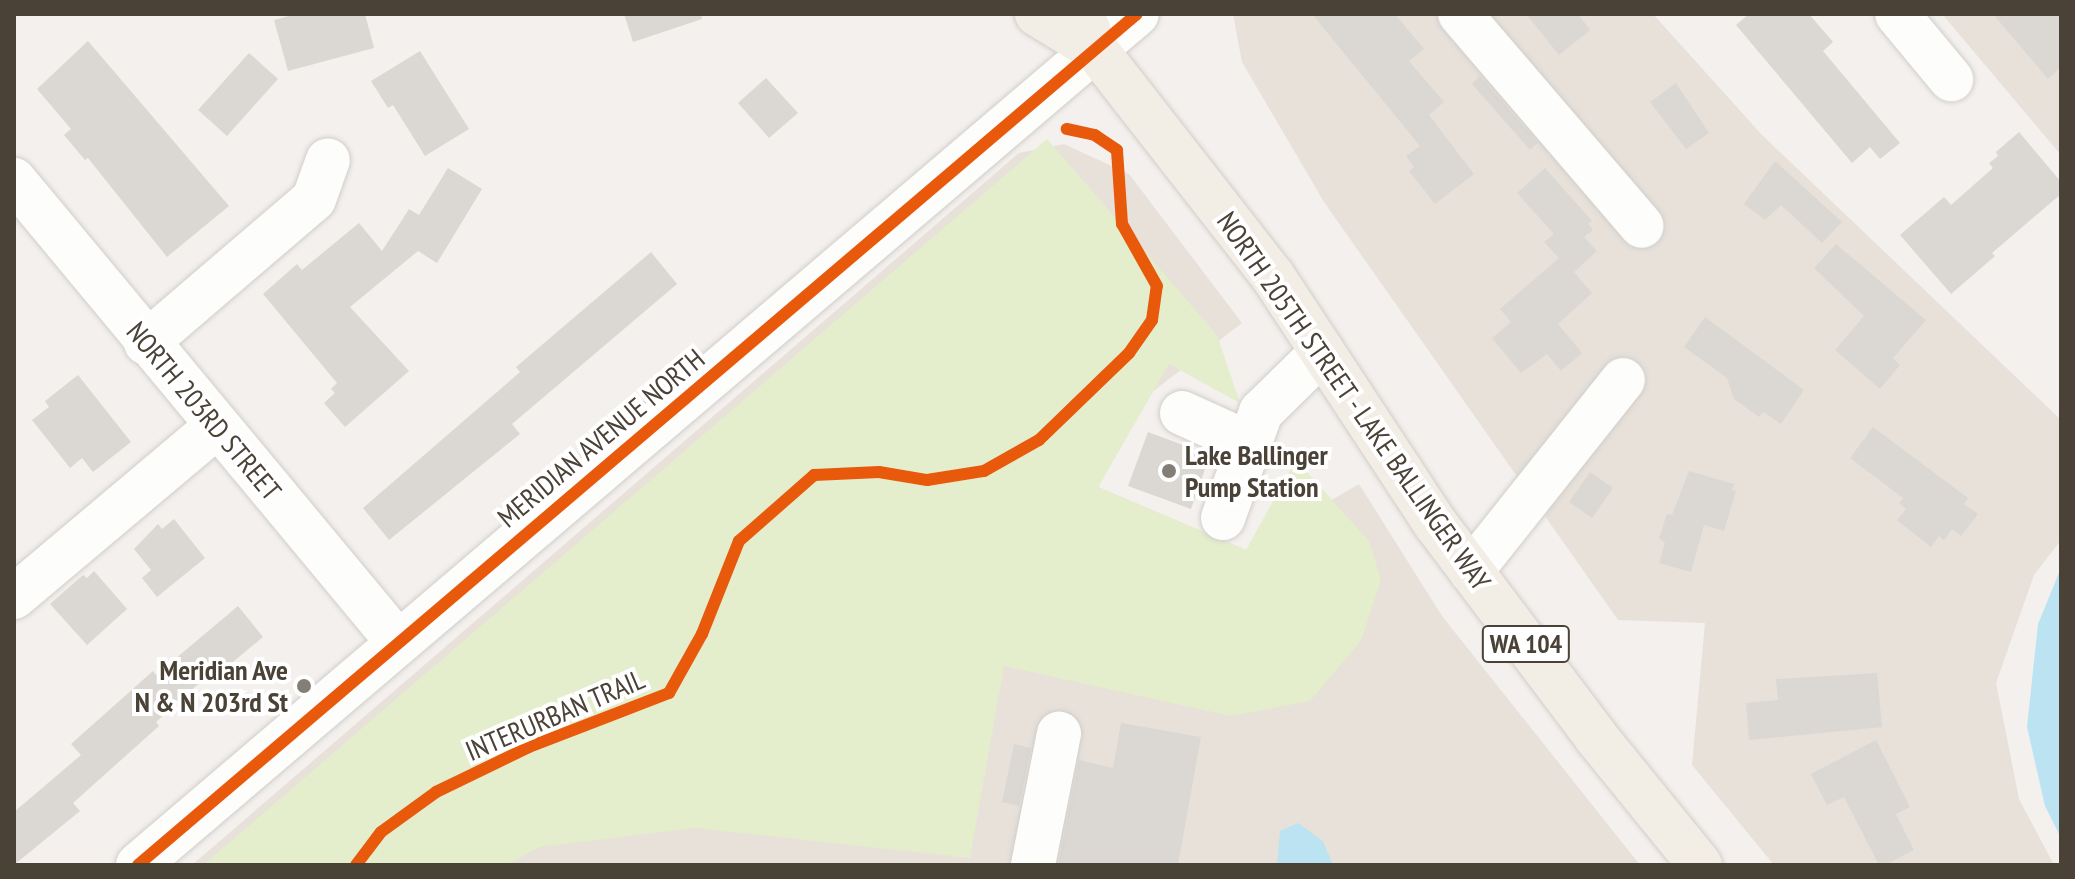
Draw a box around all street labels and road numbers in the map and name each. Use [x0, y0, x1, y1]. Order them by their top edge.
street label: NORTH 205TH STREET - LAKE BALLINGER WAY [1209, 204, 1499, 598]
street label: NORTH 203RD STREET [120, 315, 288, 507]
street label: MERIDIAN AVENUE NORTH [491, 342, 711, 534]
road number: WA 104 [1480, 622, 1572, 666]
street label: INTERURBAN TRAIL [460, 662, 650, 768]

